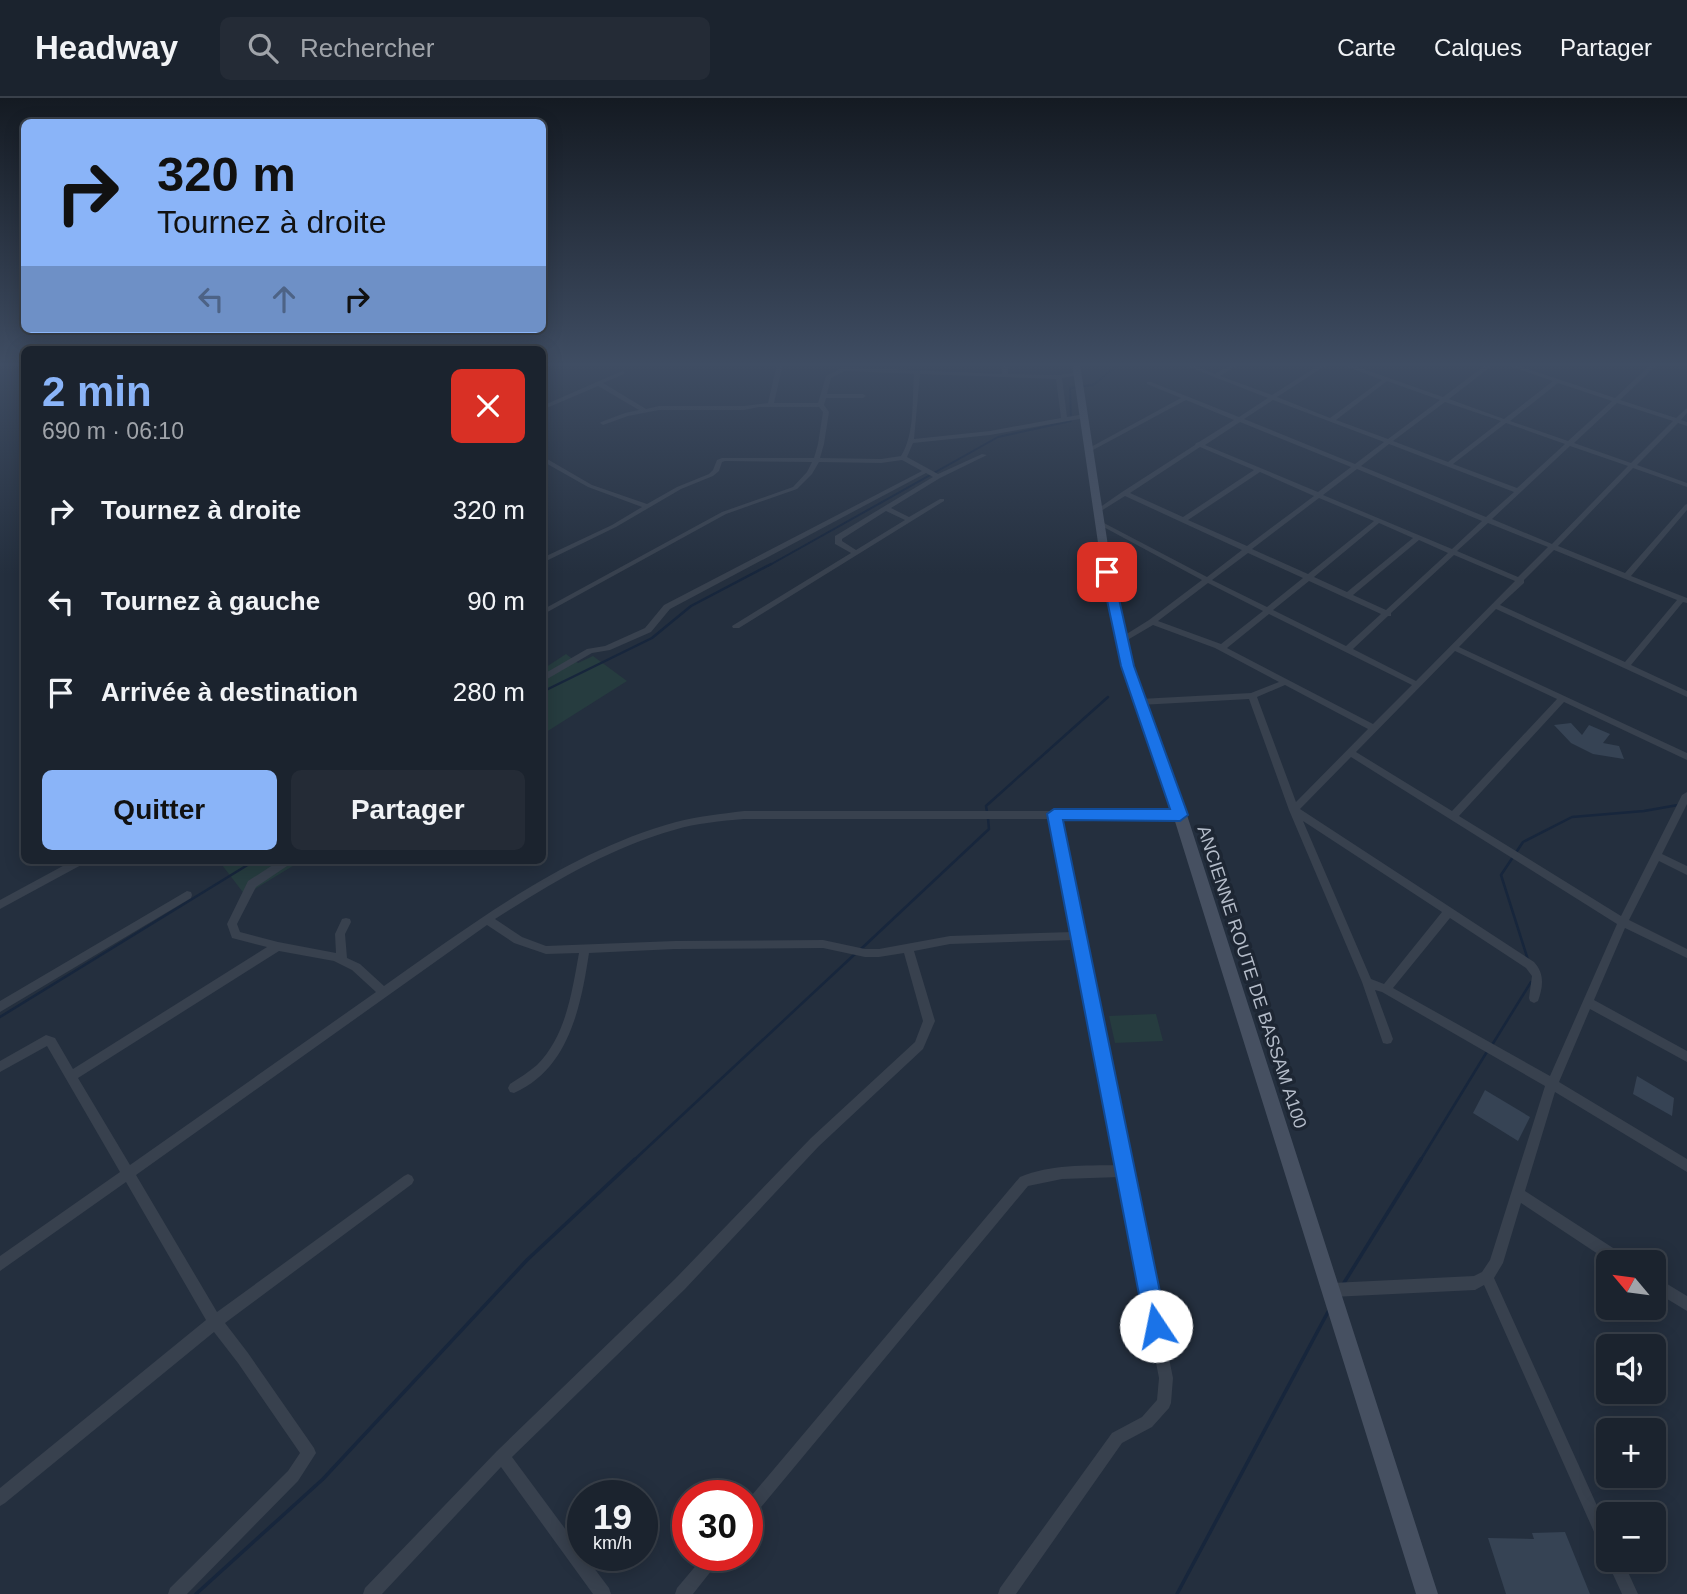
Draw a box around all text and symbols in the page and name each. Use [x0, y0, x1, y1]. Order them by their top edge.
search box [220, 17, 710, 80]
text: Headway [35, 29, 178, 66]
icon: search [244, 29, 282, 67]
text: Rechercher [300, 33, 434, 63]
text: Carte [1337, 34, 1396, 61]
text: Calques [1434, 34, 1522, 61]
text: Partager [1560, 34, 1652, 61]
icon: right [42, 147, 133, 238]
text: 320 m [157, 147, 296, 201]
text: Tournez à droite [157, 204, 386, 240]
icon: left [192, 280, 230, 318]
icon: ahead [265, 280, 303, 318]
icon: right [338, 280, 376, 318]
text: 2 min [42, 368, 152, 415]
button: close [451, 369, 525, 443]
text: 690 m · 06:10 [42, 418, 184, 444]
icon: right [42, 492, 80, 530]
text: Tournez à droite [101, 495, 301, 525]
text: 320 m [453, 495, 525, 525]
pin [1077, 542, 1137, 602]
icon: arrive [1088, 553, 1126, 591]
icon: left [42, 583, 80, 621]
text: Tournez à gauche [101, 586, 320, 616]
text: 90 m [467, 586, 525, 616]
icon: arrive [42, 674, 80, 712]
text: Arrivée à destination [101, 677, 358, 707]
text: 280 m [453, 677, 525, 707]
button: Quitter [42, 770, 277, 850]
button: Partager [291, 770, 525, 850]
street label: ANCIENNE ROUTE DE BASSAM A100 [1193, 823, 1311, 1131]
north arrow [1596, 1250, 1666, 1320]
map controls [1596, 1250, 1666, 1572]
position arrow [1119, 1289, 1193, 1363]
button: sound [1596, 1334, 1666, 1404]
button: + [1596, 1418, 1666, 1488]
speed limit sign: 30 [672, 1480, 763, 1571]
text: 19 [593, 1497, 632, 1536]
button: − [1596, 1502, 1666, 1572]
text: km/h [593, 1533, 632, 1553]

